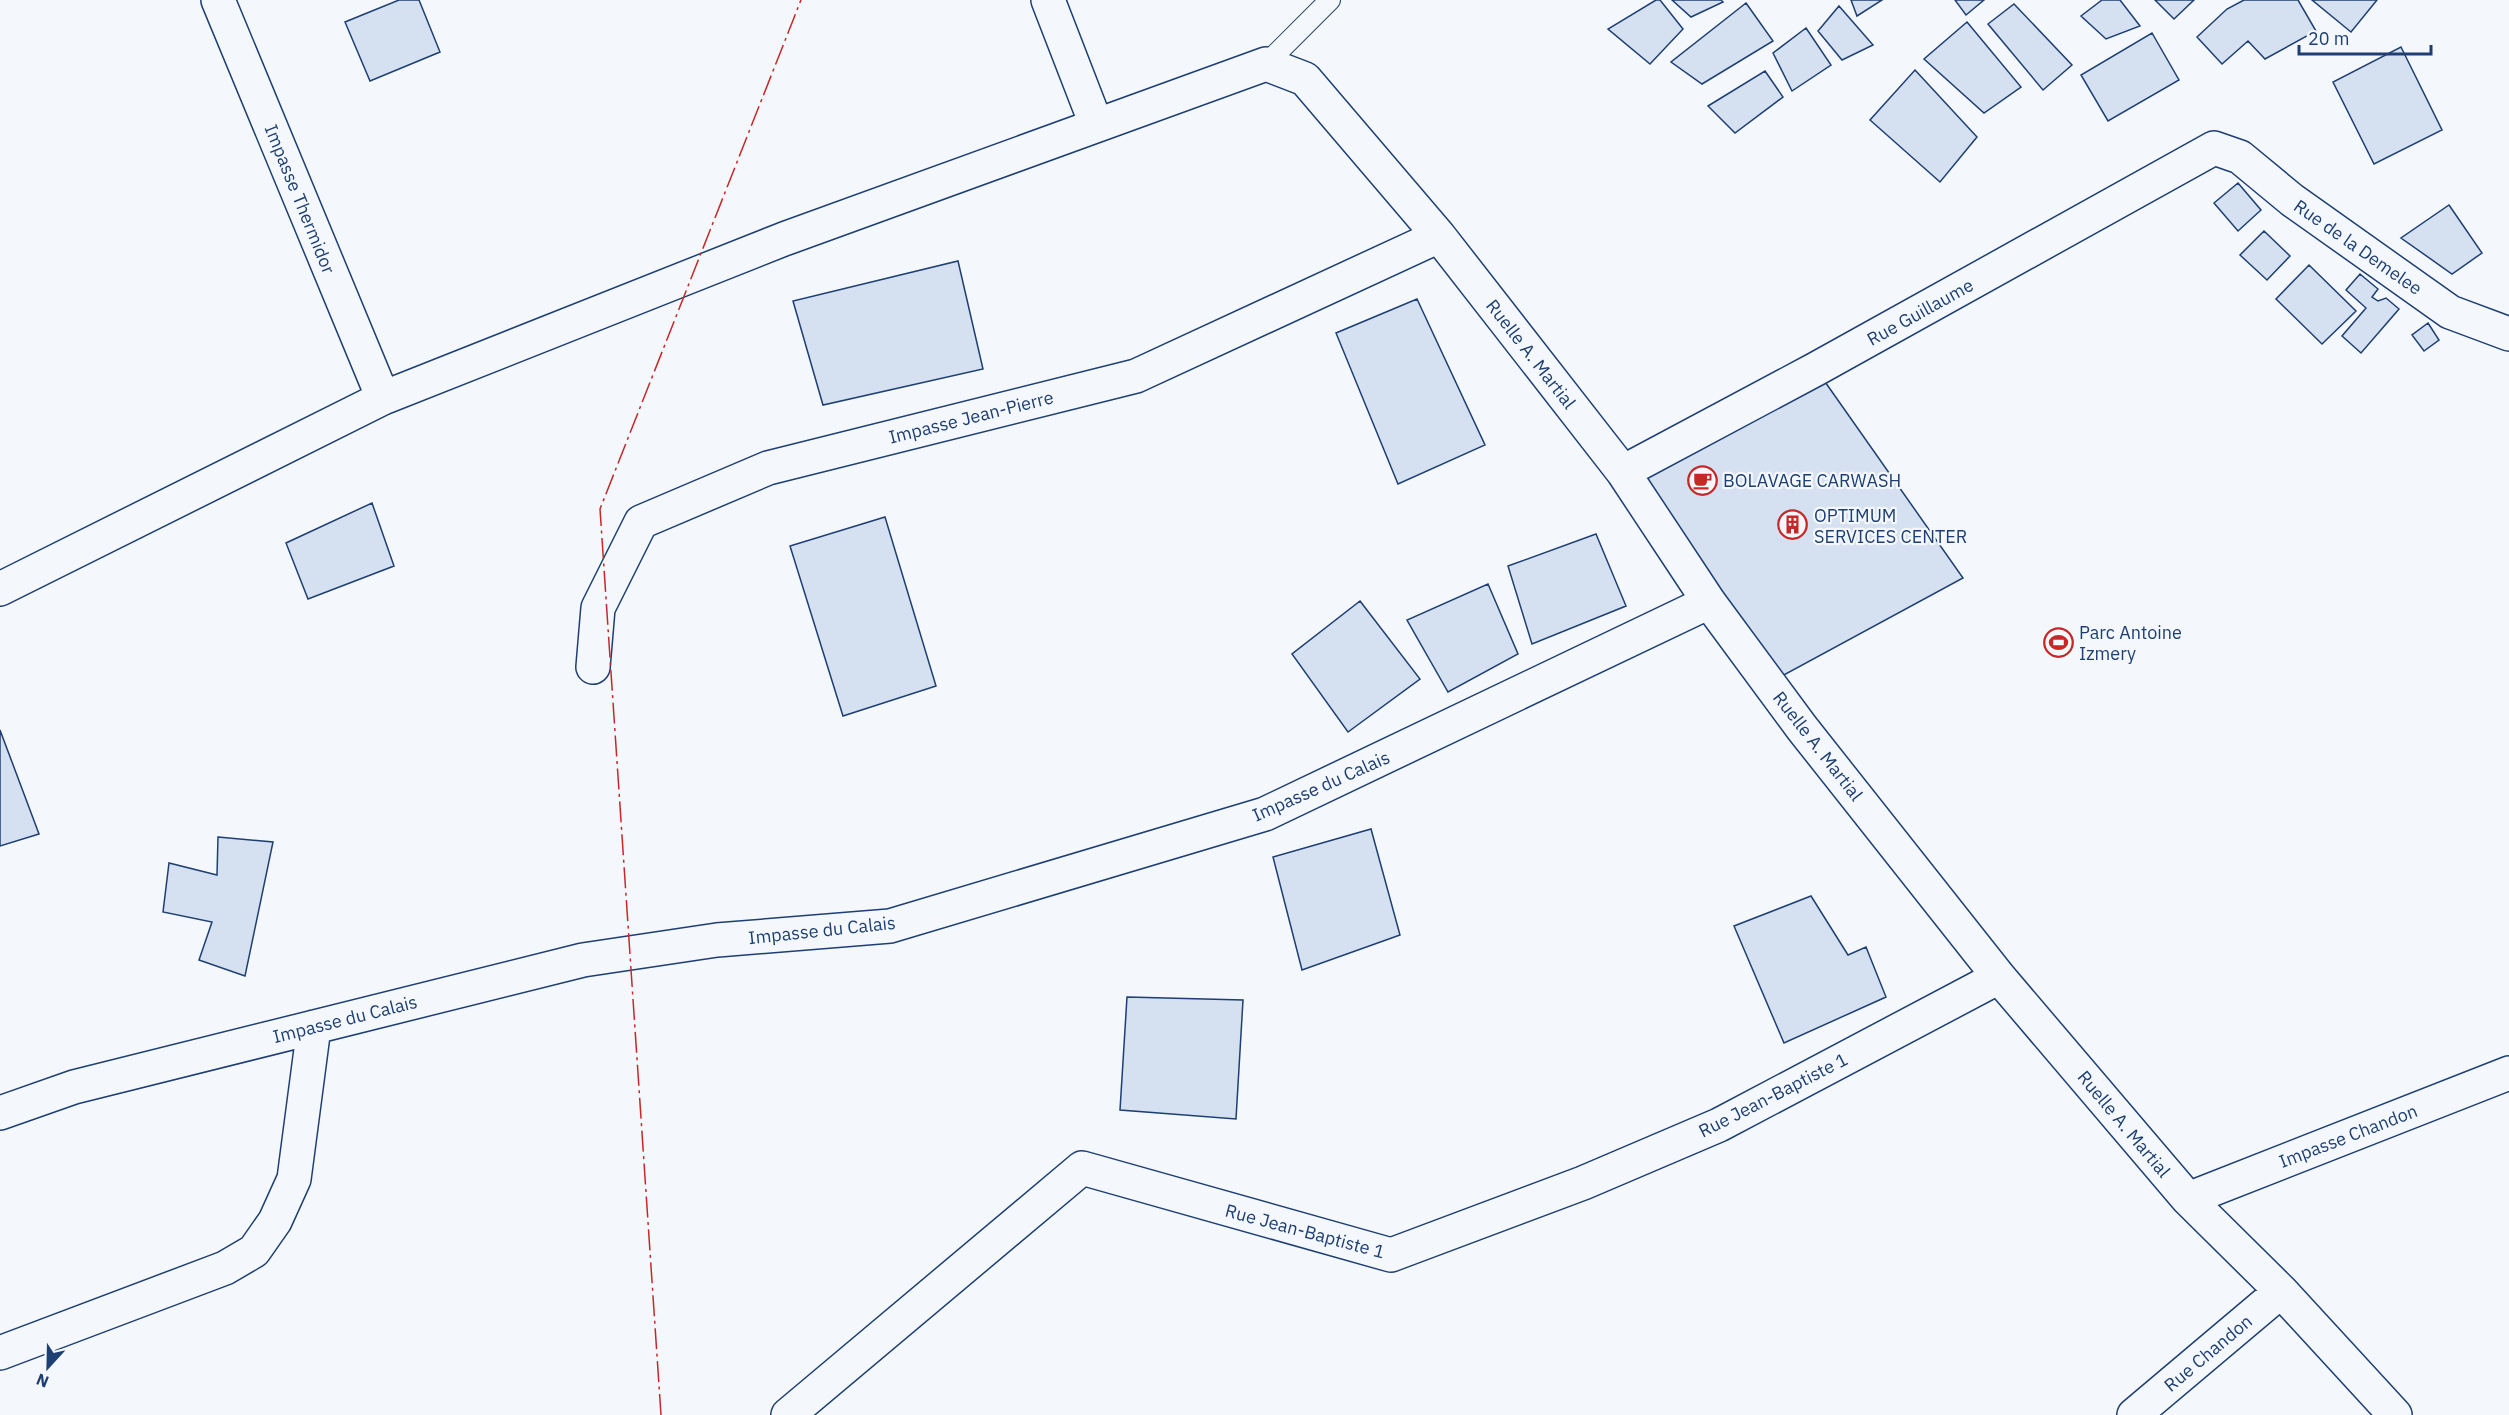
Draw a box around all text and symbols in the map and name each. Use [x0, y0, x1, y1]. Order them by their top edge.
scale bar [2299, 18, 2431, 56]
text: 20 m [2308, 27, 2350, 50]
street label: Impasse Thermidor [260, 121, 341, 277]
street label: Rue de la Demelee [2289, 194, 2427, 300]
street label: Rue Guillaume [1863, 273, 1977, 351]
street label: Ruelle A. Martial [1481, 295, 1581, 413]
street label: Impasse Jean-Pierre [886, 385, 1056, 449]
cafe icon: BOLAVAGE CARWASH [1686, 464, 1718, 496]
place label: BOLAVAGE CARWASH [1723, 469, 1901, 492]
place label: OPTIMUM SERVICES CENTER [1814, 504, 1967, 548]
building icon: OPTIMUM SERVICES CENTER [1777, 509, 1809, 541]
place label: Parc Antoine Izmery [2079, 621, 2182, 665]
sports icon: Parc Antoine Izmery [2042, 626, 2074, 658]
street label: Ruelle A. Martial [1768, 687, 1868, 805]
street label: Impasse du Calais [1249, 745, 1393, 827]
street label: Impasse du Calais [747, 911, 897, 949]
street label: Impasse du Calais [270, 990, 420, 1048]
street label: Rue Jean-Baptiste 1 [1695, 1047, 1851, 1143]
street label: Ruelle A. Martial [2073, 1066, 2176, 1182]
street label: Impasse Chandon [2275, 1099, 2421, 1173]
street label: Rue Jean-Baptiste 1 [1223, 1199, 1387, 1263]
street label: Rue Chandon [2159, 1310, 2257, 1396]
north arrow [18, 1337, 78, 1397]
text: N [33, 1369, 52, 1392]

